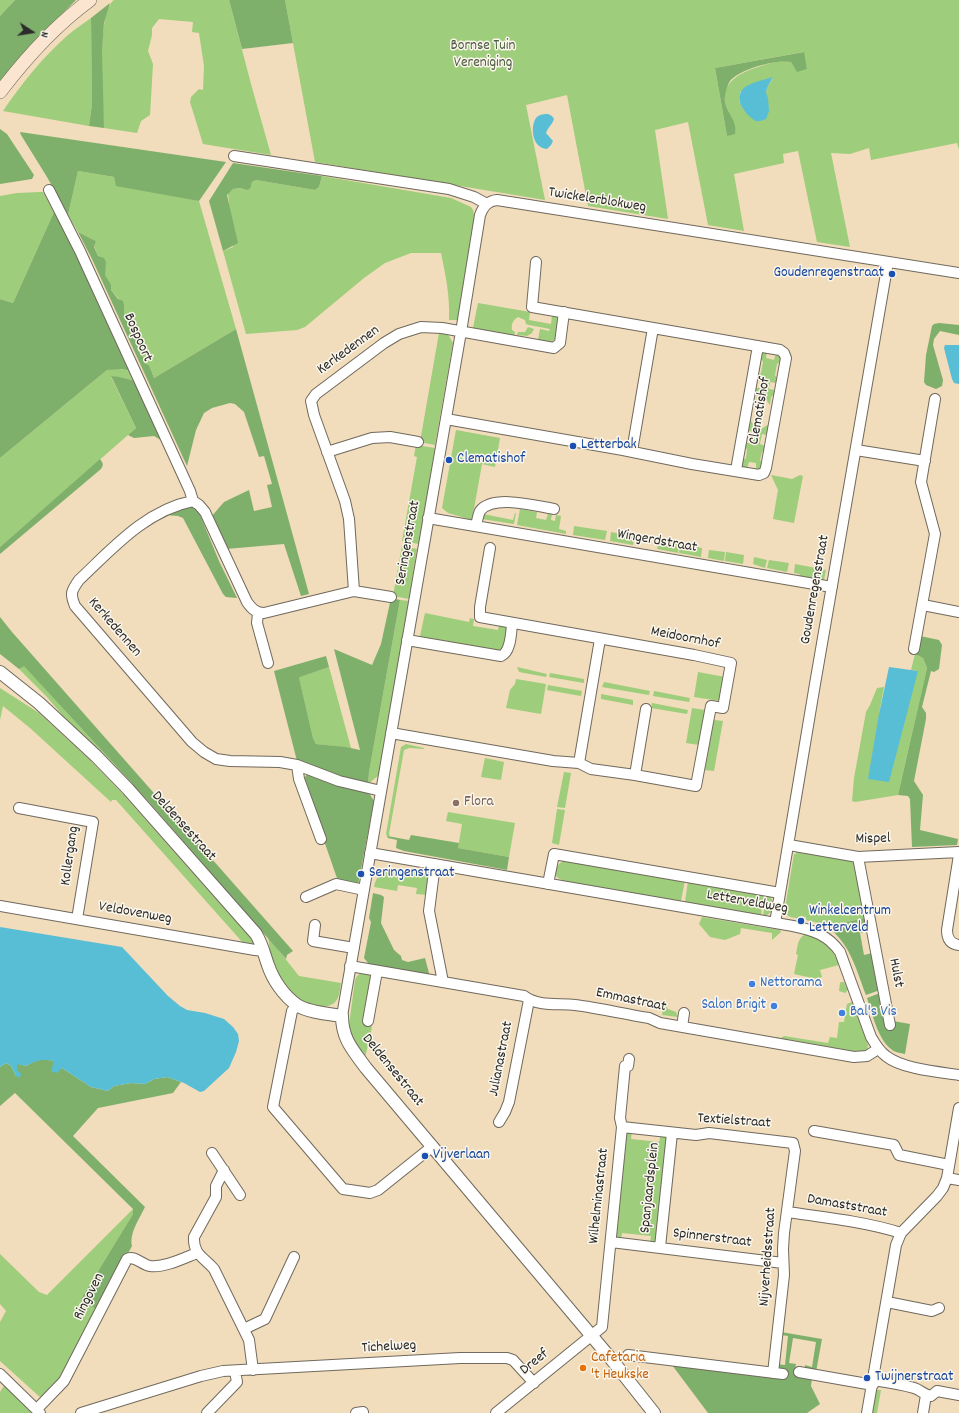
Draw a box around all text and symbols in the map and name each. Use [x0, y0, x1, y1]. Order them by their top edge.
north arrow [12, 12, 52, 52]
text: N [35, 30, 52, 39]
park label: Bornse Tuin Vereniging [451, 38, 515, 73]
street label: Twickelerblokweg [547, 184, 647, 218]
place label: Goudenregenstraat [773, 265, 884, 283]
marker: Goudenregenstraat [887, 269, 897, 279]
street label: Bospoort [118, 311, 156, 365]
street label: Kerkedennen [314, 322, 384, 380]
street label: Clematishof [746, 376, 776, 446]
place label: Letterbak [581, 437, 637, 455]
marker: Letterbak [568, 441, 578, 451]
place label: Clematishof [457, 451, 525, 469]
marker: Clematishof [444, 455, 454, 465]
street label: Seringenstraat [393, 499, 425, 587]
street label: Wingerdstraat [616, 526, 698, 558]
street label: Goudenregenstraat [798, 534, 834, 646]
street label: Kerkedennen [83, 595, 145, 661]
street label: Meidoornhof [649, 624, 721, 654]
street label: Deldensestraat [147, 788, 219, 866]
place label: Flora [464, 794, 494, 812]
marker: Flora [451, 798, 461, 808]
street label: Kollergang [58, 825, 84, 887]
street label: Mispel [855, 831, 891, 849]
place label: Seringenstraat [369, 865, 455, 883]
marker: Seringenstraat [356, 869, 366, 879]
street label: Letterveldweg [705, 887, 789, 919]
street label: Veldovenweg [97, 899, 173, 929]
place label: Winkelcentrum Letterveld [809, 903, 891, 938]
marker: Winkelcentrum Letterveld [796, 916, 806, 926]
street label: Hulst [883, 957, 907, 989]
place label: Nettorama [760, 975, 822, 993]
marker: Nettorama [747, 979, 757, 989]
street label: Emmastraat [594, 985, 668, 1017]
place label: Salon Brigit [701, 997, 766, 1015]
marker: Salon Brigit [769, 1001, 779, 1011]
place label: Bal's Vis [850, 1004, 897, 1022]
marker: Bal's Vis [837, 1008, 847, 1018]
street label: Julianastraat [486, 1020, 518, 1098]
street label: Deldensestraat [357, 1031, 427, 1111]
street label: Textielstraat [697, 1110, 771, 1134]
street label: Spanjaardsplein [637, 1142, 665, 1234]
place label: Vijverlaan [433, 1147, 490, 1165]
street label: Wilhelminastraat [586, 1147, 614, 1245]
marker: Vijverlaan [420, 1151, 430, 1161]
street label: Damaststraat [806, 1191, 888, 1223]
street label: Nijverheidsstraat [757, 1207, 781, 1307]
street label: Spinnerstraat [672, 1225, 752, 1253]
street label: Ringoven [71, 1271, 109, 1323]
street label: Tichelweg [361, 1338, 417, 1358]
street label: Dreef [517, 1346, 553, 1380]
place label: Cafetaria 't Heukske [591, 1350, 649, 1385]
marker: Cafetaria 't Heukske [578, 1363, 588, 1373]
place label: Twijnerstraat [875, 1369, 953, 1387]
marker: Twijnerstraat [862, 1373, 872, 1383]

